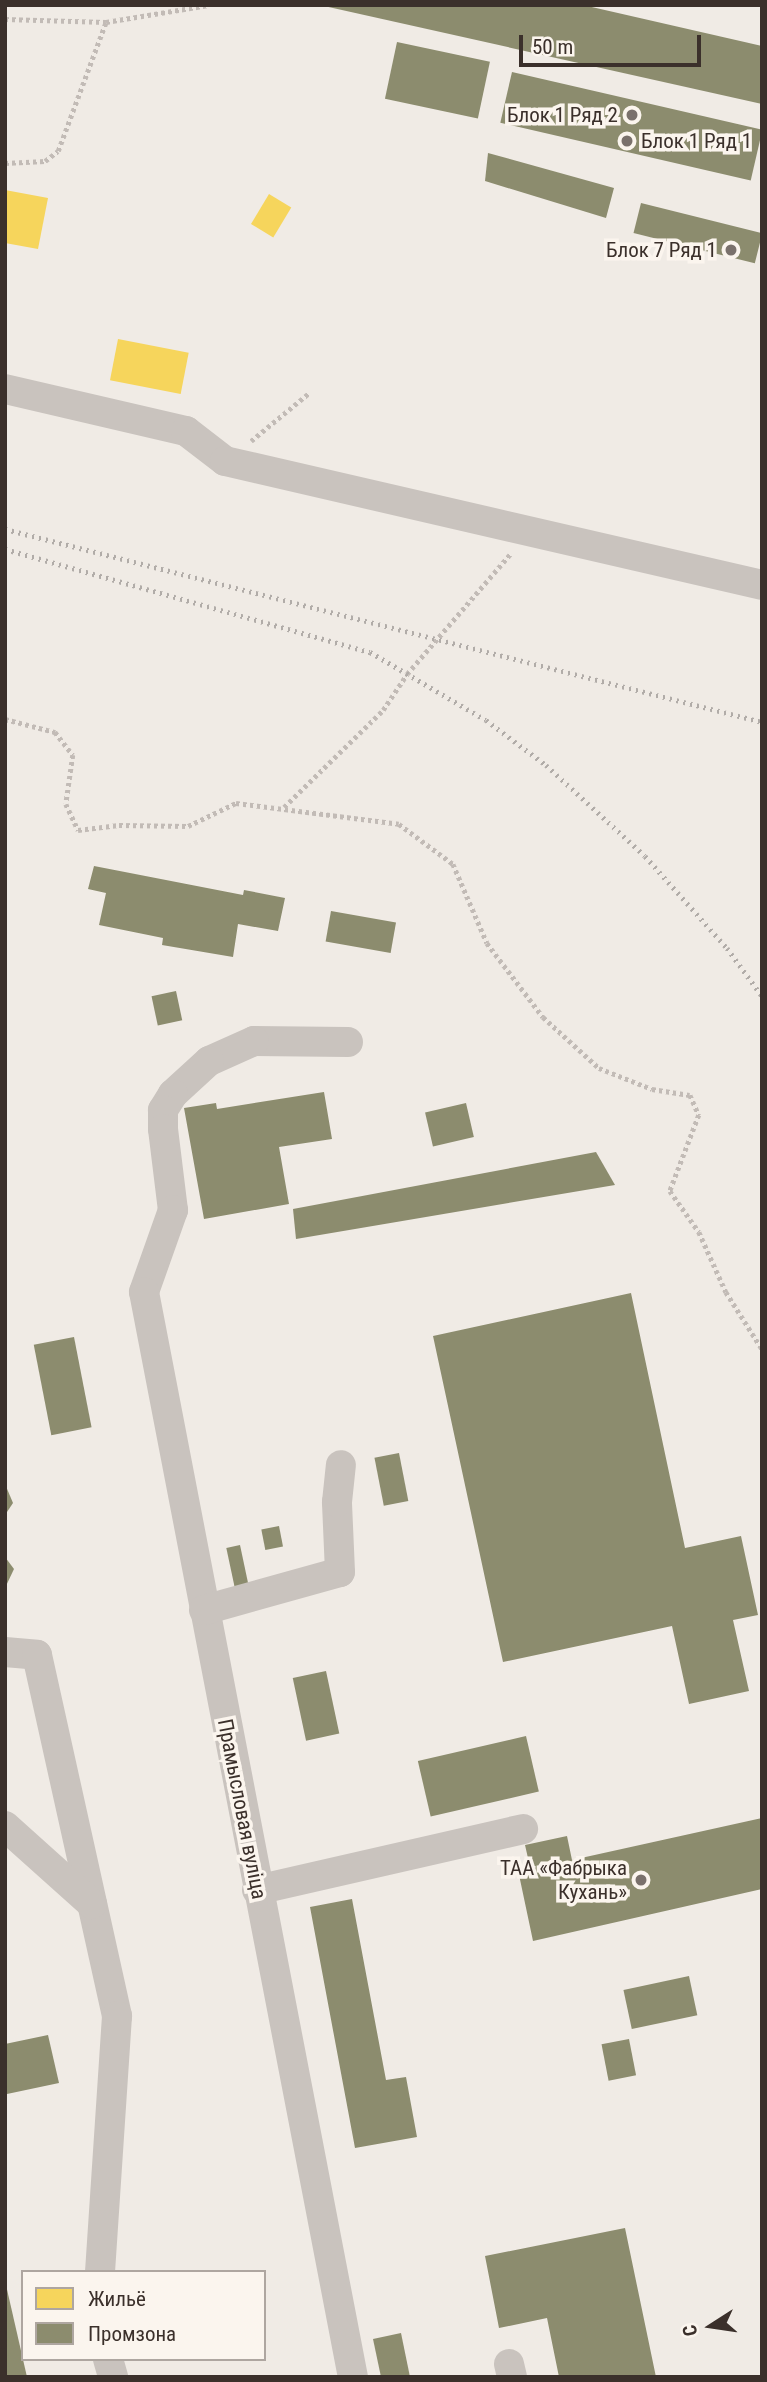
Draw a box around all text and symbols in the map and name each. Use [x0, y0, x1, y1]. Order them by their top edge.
scale bar [522, 21, 704, 65]
text: 50 m [532, 35, 573, 59]
place label: Блок 1 Ряд 2 [507, 102, 618, 128]
marker: Блок 1 Ряд 2 [624, 107, 640, 123]
place label: Блок 1 Ряд 1 [641, 128, 752, 154]
marker: Блок 1 Ряд 1 [619, 133, 635, 149]
place label: Блок 7 Ряд 1 [606, 237, 717, 263]
marker: Блок 7 Ряд 1 [723, 242, 739, 258]
street label: Прамысловая вуліца [212, 1717, 272, 1901]
place label: ТАА «Фабрыка Кухань» [500, 1855, 627, 1905]
marker: ТАА «Фабрыка Кухань» [633, 1872, 649, 1888]
legend [21, 2270, 266, 2361]
text: Жильё [88, 2287, 146, 2311]
north arrow [676, 2291, 746, 2361]
text: Промзона [88, 2322, 176, 2346]
text: С [678, 2323, 702, 2338]

